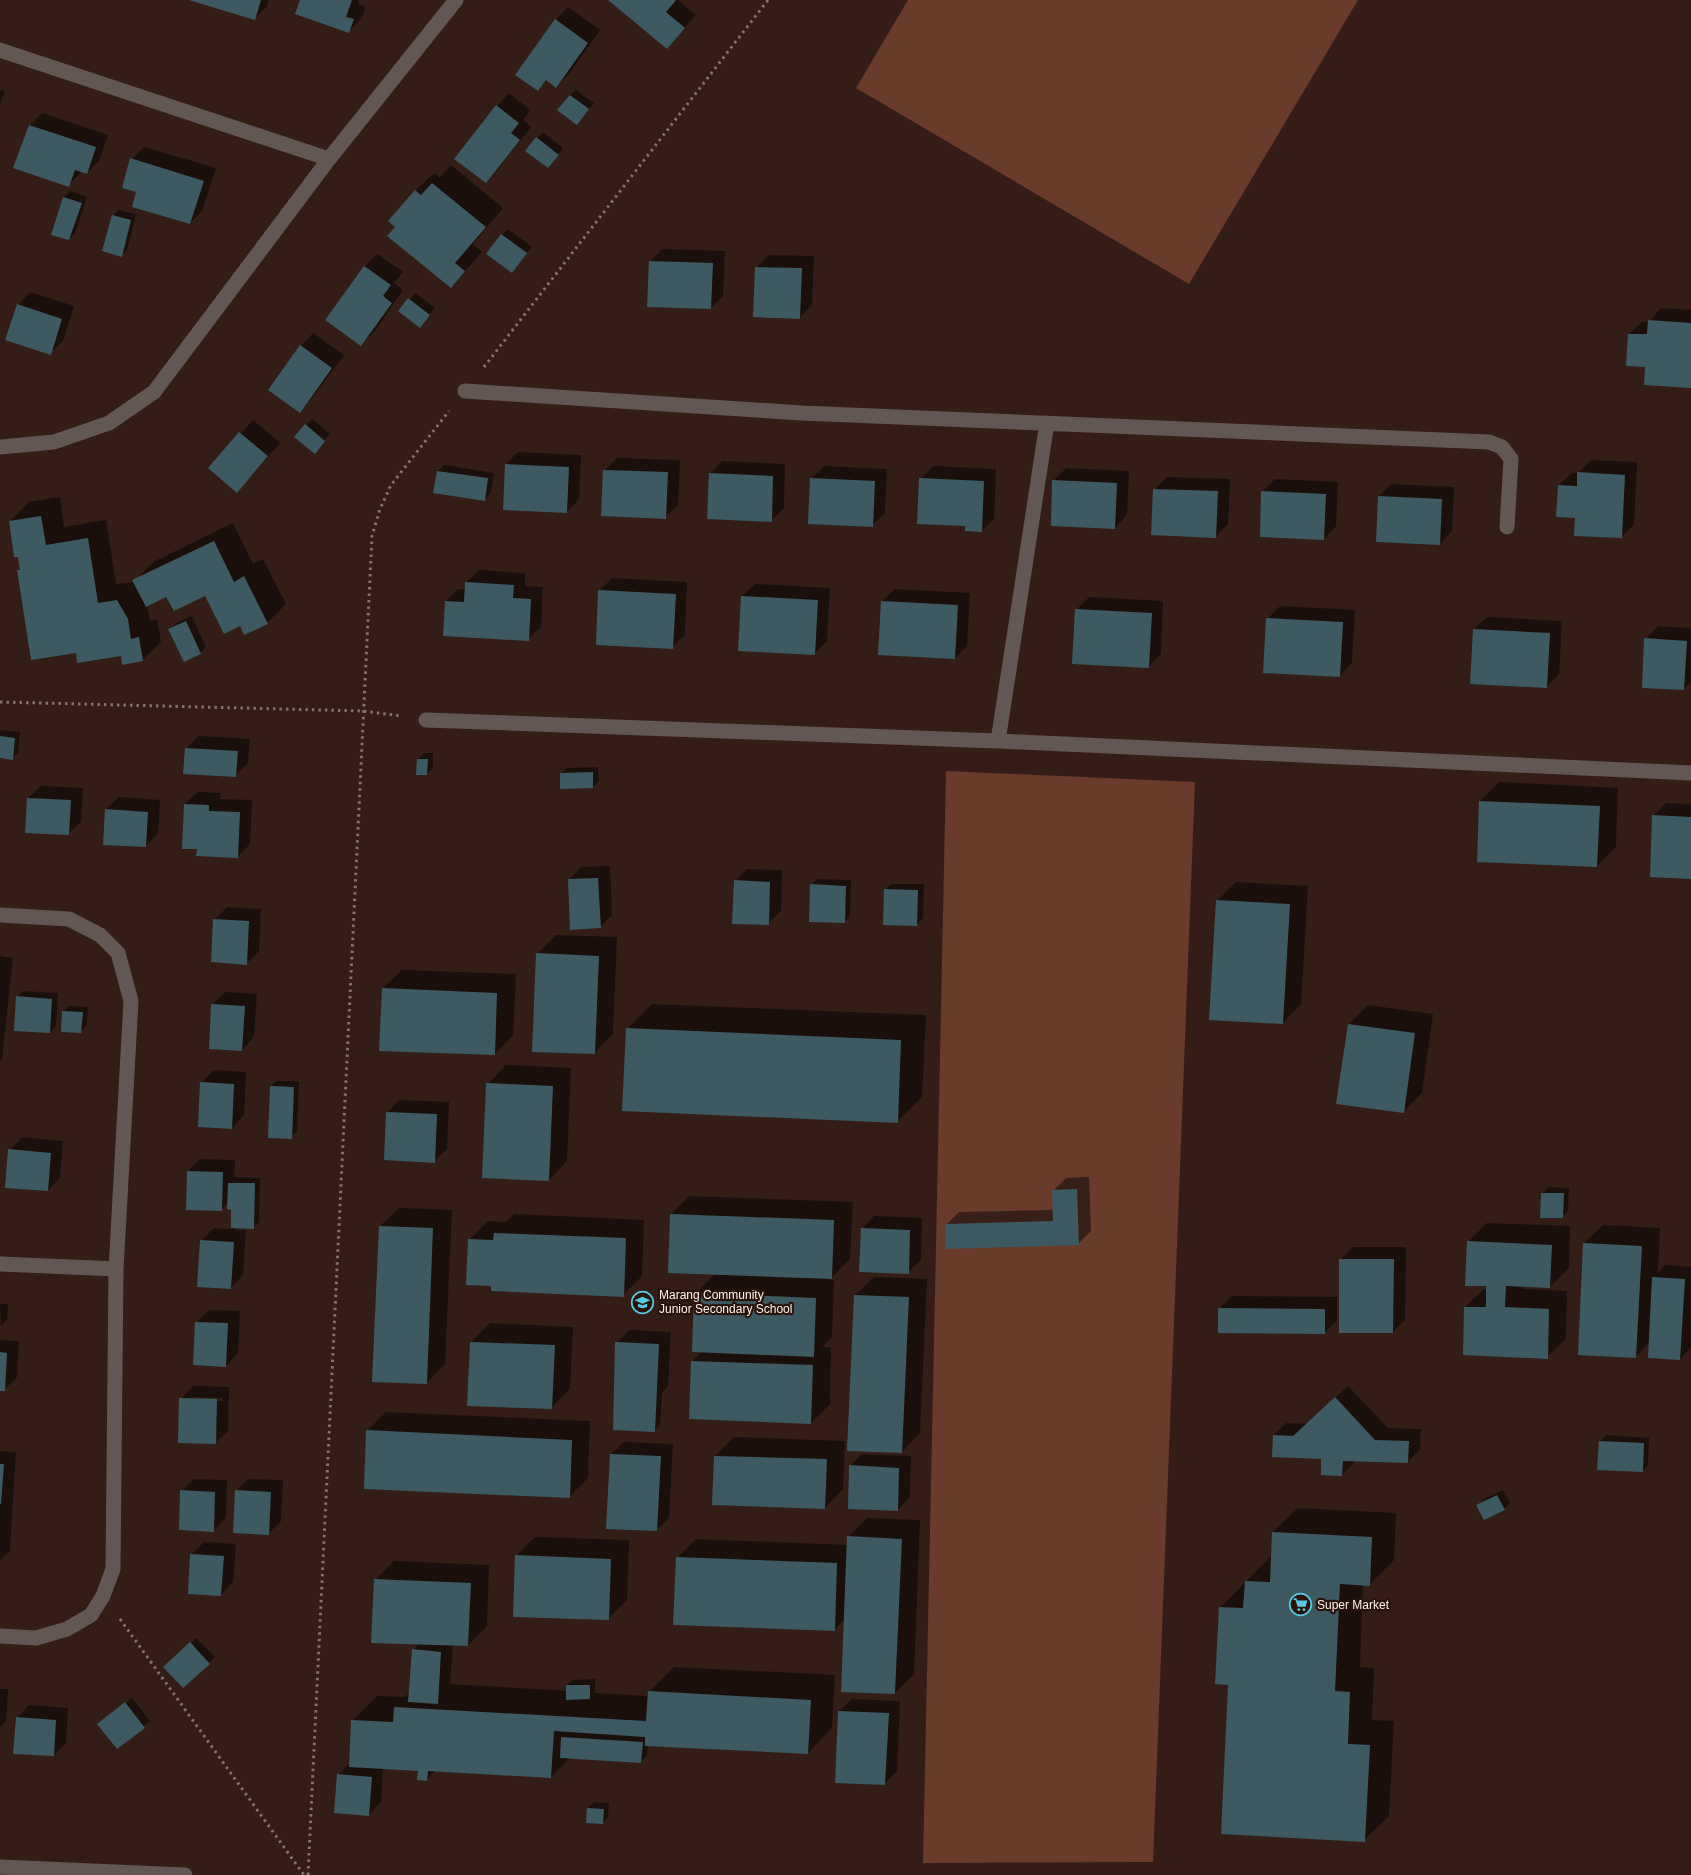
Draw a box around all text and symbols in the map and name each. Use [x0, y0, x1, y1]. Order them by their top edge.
place label: Marang Community Junior Secondary School [659, 1288, 792, 1316]
school or university icon: Marang Community Junior Secondary School [631, 1290, 655, 1314]
supermarket icon: Super Market [1289, 1593, 1313, 1617]
place label: Super Market [1317, 1598, 1390, 1612]

